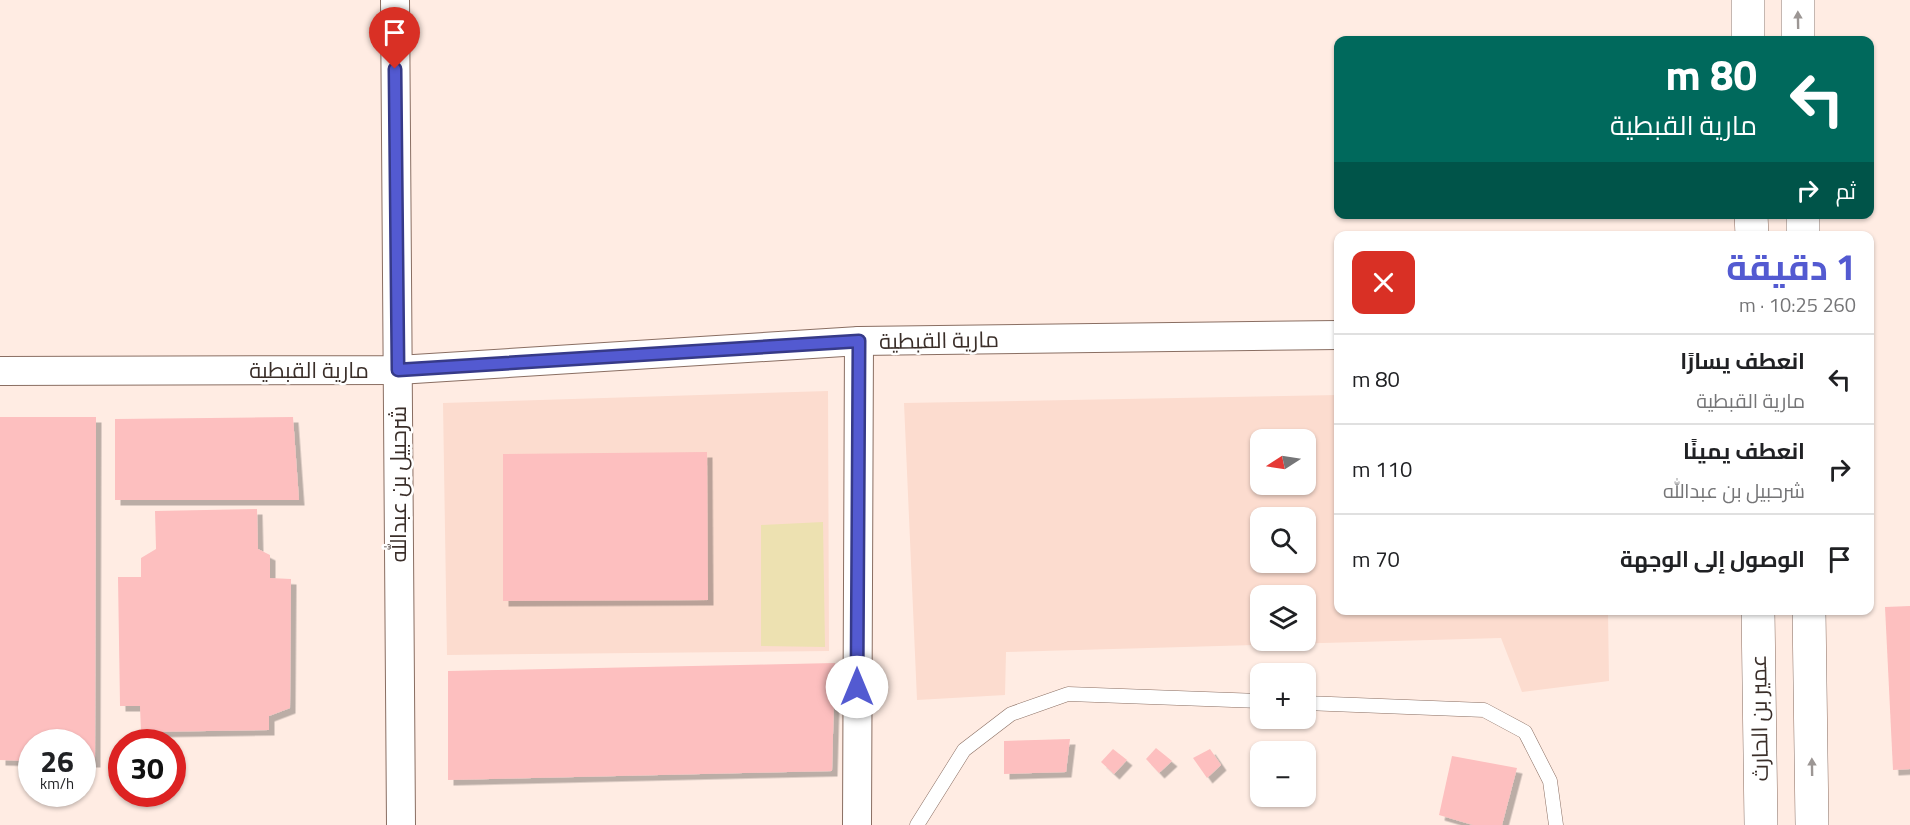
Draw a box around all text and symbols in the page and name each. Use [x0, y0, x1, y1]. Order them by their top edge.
pin [369, 7, 420, 69]
one-way arrow [1793, 11, 1803, 30]
icon: arrive [378, 16, 411, 49]
text: 80 m [1665, 42, 1757, 106]
icon: left [1778, 60, 1856, 138]
text: مارية القبطية [1610, 104, 1757, 145]
icon: right [1791, 174, 1824, 207]
text: ثم [1836, 174, 1856, 208]
text: 1 دقيقة [1726, 239, 1856, 294]
button: close [1352, 251, 1415, 314]
text: 260 m · 10:25 [1739, 289, 1856, 320]
street label: مارية القبطية [879, 322, 999, 358]
text: انعطف يسارًا [1680, 344, 1805, 378]
street label: مارية القبطية [249, 353, 369, 387]
text: 80 m [1352, 362, 1400, 396]
icon: left [1823, 363, 1856, 396]
text: مارية القبطية [1696, 385, 1805, 416]
street label: شرحبيل بن عبدالله [381, 406, 415, 562]
north arrow [1250, 429, 1316, 495]
map controls [1250, 429, 1316, 807]
text: انعطف يمينًا [1683, 434, 1805, 468]
text: 110 m [1352, 452, 1412, 486]
icon: right [1823, 453, 1856, 486]
text: شرحبيل بن عبدالله [1663, 475, 1805, 506]
button: search [1250, 507, 1316, 573]
text: 70 m [1352, 542, 1400, 576]
text: الوصول إلى الوجهة [1620, 542, 1805, 576]
icon: arrive [1823, 543, 1856, 576]
button: layers [1250, 585, 1316, 651]
street label: عمير بن الحارث [1741, 654, 1777, 782]
position arrow [825, 655, 889, 719]
button: + [1250, 663, 1316, 729]
speed limit sign: 30 [108, 729, 186, 807]
text: 26 [40, 738, 74, 784]
button: − [1250, 741, 1316, 807]
one-way arrow [1807, 757, 1816, 776]
text: km/h [40, 772, 74, 795]

